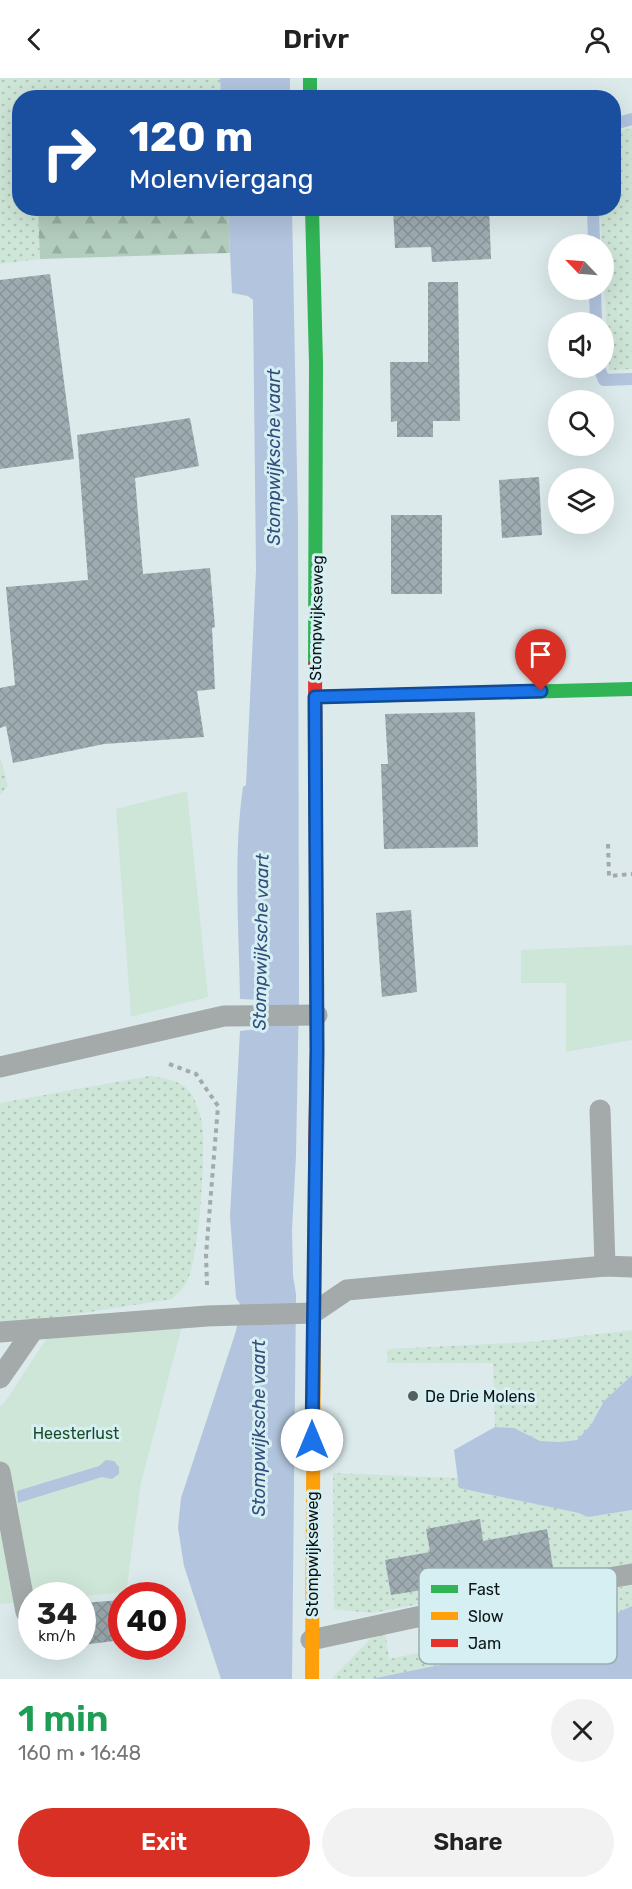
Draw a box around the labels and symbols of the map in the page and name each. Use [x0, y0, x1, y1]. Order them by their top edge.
north arrow [548, 234, 614, 300]
water label: Stompwijksche vaart [263, 368, 285, 545]
street label: Stompwijkseweg [306, 555, 327, 681]
pin [515, 629, 566, 691]
water label: Stompwijksche vaart [248, 853, 274, 1030]
water label: Stompwijksche vaart [248, 1339, 270, 1516]
place label: De Drie Molens [425, 1387, 535, 1406]
marker: De Drie Molens [406, 1389, 420, 1403]
position arrow [280, 1408, 344, 1472]
park label: Heesterlust [33, 1424, 119, 1443]
street label: Stompwijkseweg [303, 1491, 322, 1617]
legend [419, 1568, 617, 1664]
text: Fast [468, 1580, 500, 1599]
speed limit sign: 40 [108, 1582, 186, 1660]
text: Slow [468, 1607, 504, 1626]
text: Jam [468, 1634, 501, 1653]

